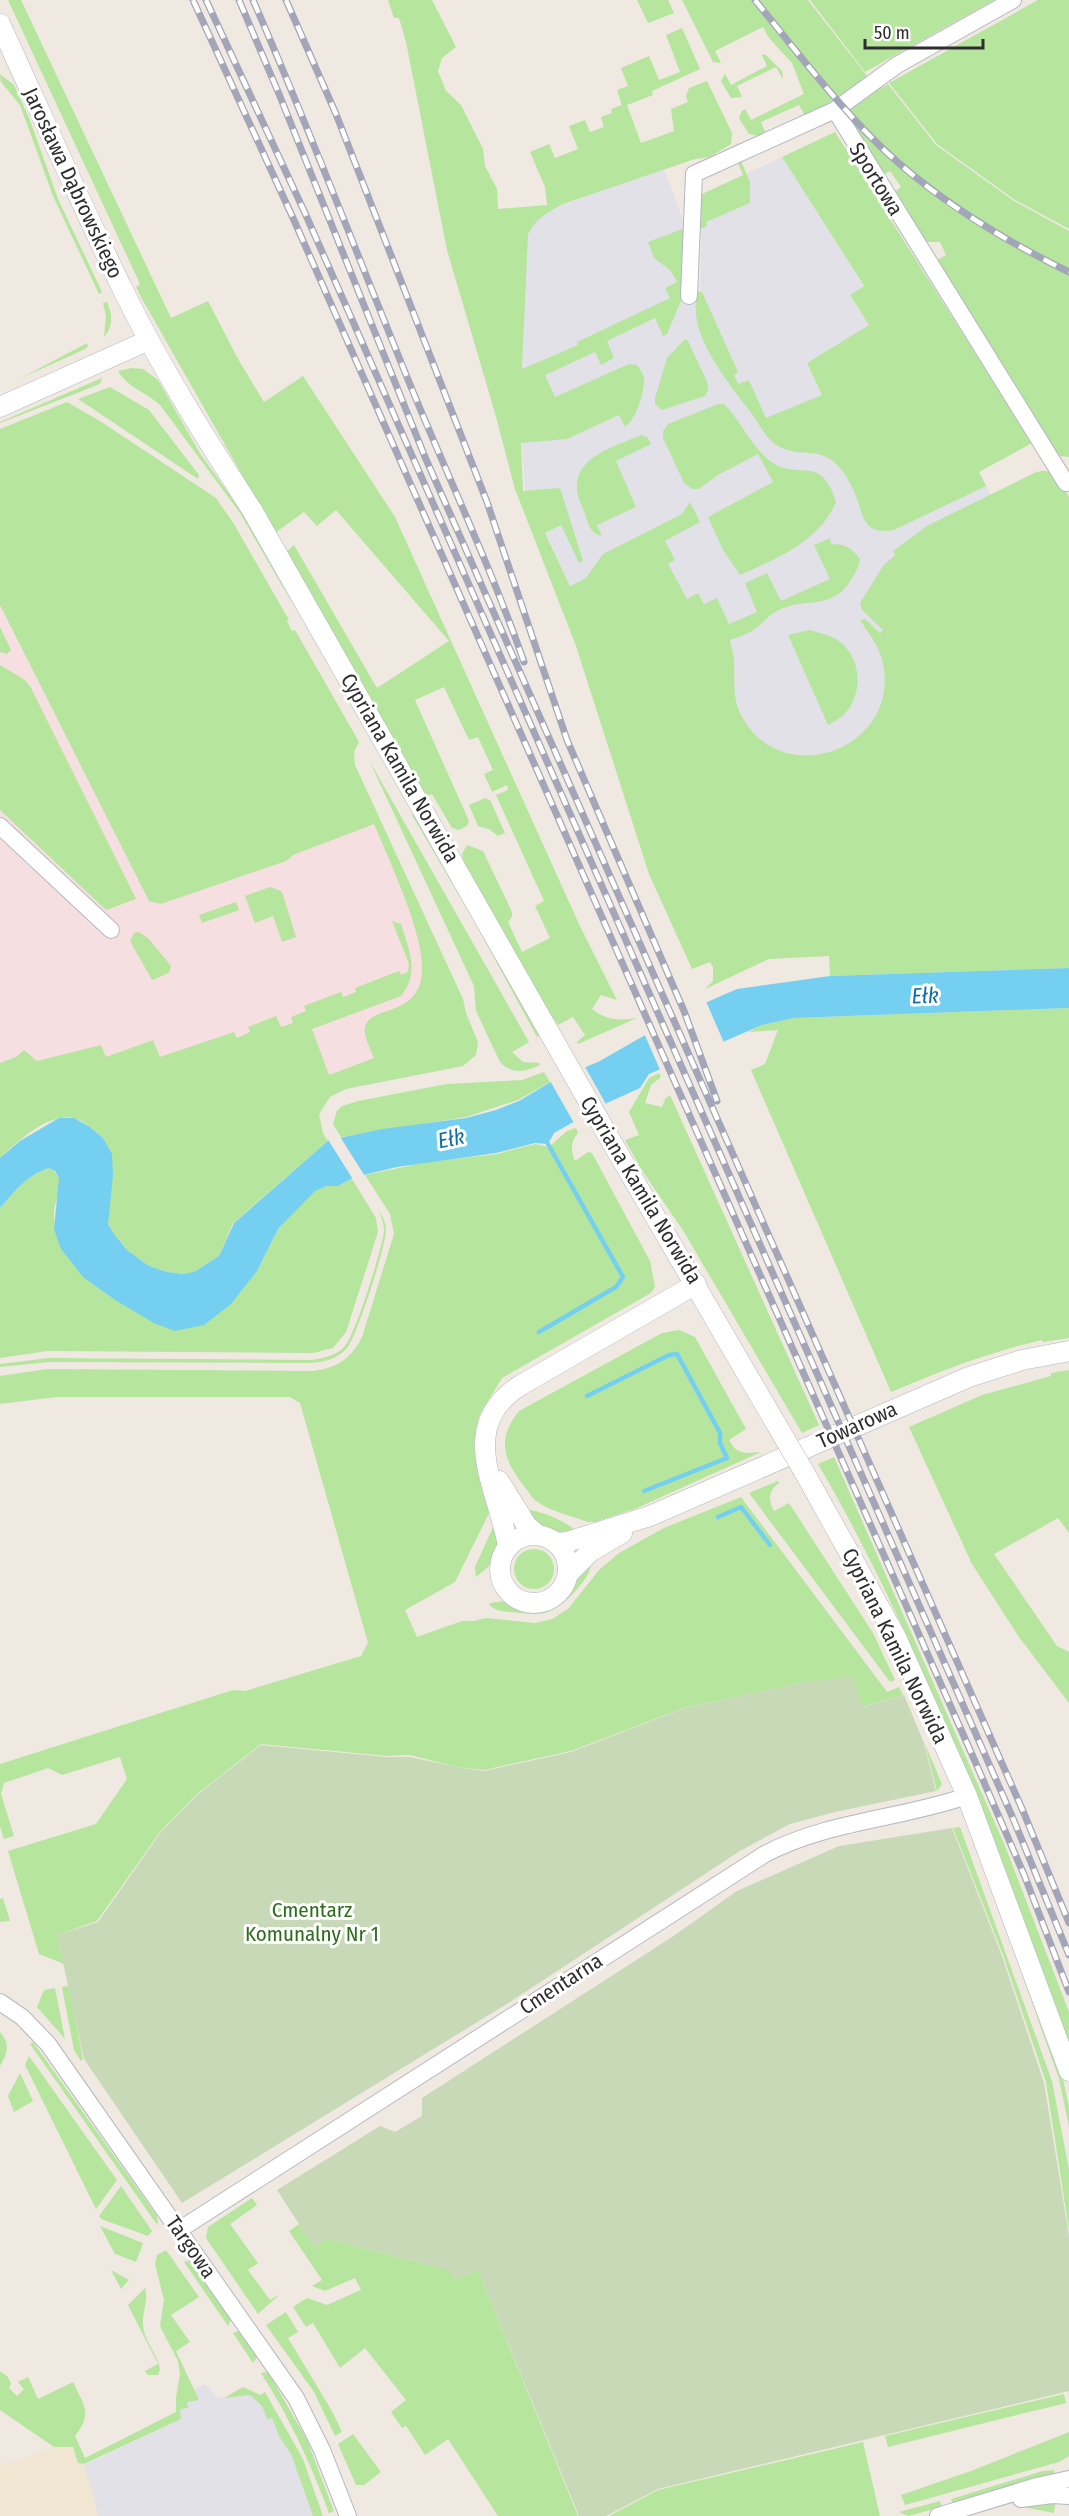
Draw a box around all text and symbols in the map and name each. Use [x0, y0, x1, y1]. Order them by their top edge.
scale bar [865, 12, 984, 50]
text: 50 m [874, 22, 910, 44]
street label: Jarosława Dąbrowskiego [17, 84, 129, 282]
street label: Sportowa [843, 138, 909, 220]
street label: Cypriana Kamila Norwida [335, 669, 465, 867]
water label: Ełk [911, 982, 939, 1009]
street label: Cypriana Kamila Norwida [575, 1091, 707, 1289]
water label: Ełk [435, 1123, 467, 1154]
street label: Towarowa [813, 1396, 901, 1454]
street label: Cypriana Kamila Norwida [836, 1544, 954, 1748]
park label: Cmentarz Komunalny Nr 1 [245, 1897, 379, 1947]
street label: Cmentarna [515, 1948, 607, 2020]
street label: Targowa [160, 2211, 222, 2283]

